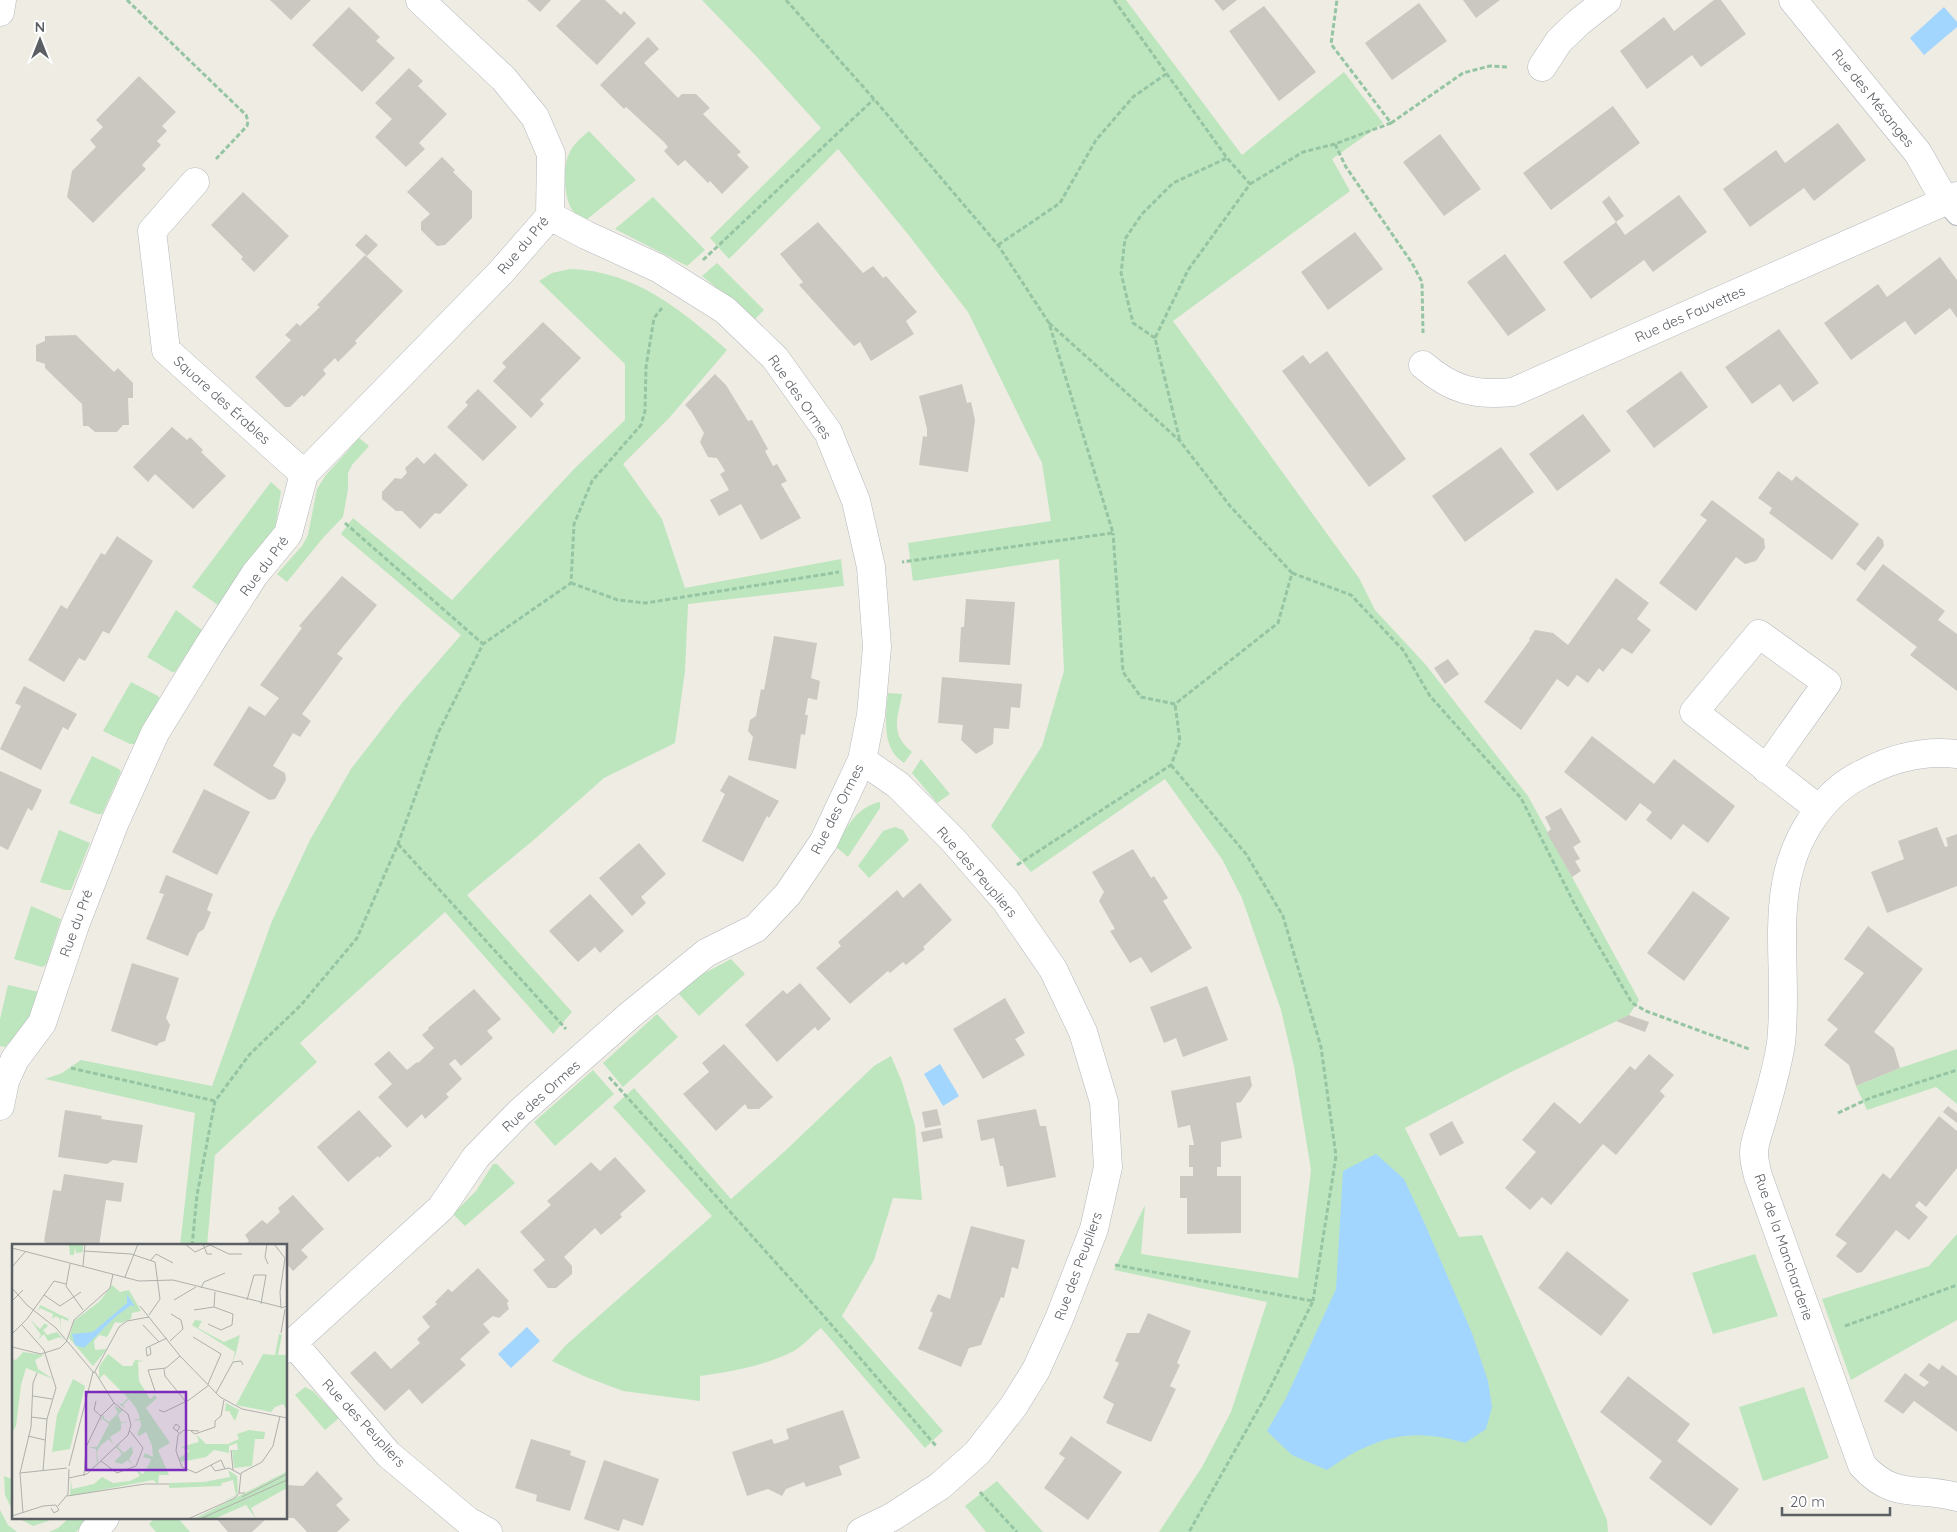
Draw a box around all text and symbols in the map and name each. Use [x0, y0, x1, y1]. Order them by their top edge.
north arrow [15, 15, 65, 65]
text: N [35, 18, 45, 36]
street label: Rue des Mésanges [1828, 45, 1918, 151]
street label: Rue du Pré [493, 212, 553, 278]
street label: Rue des Fauvettes [1632, 282, 1748, 346]
street label: Rue des Ormes [764, 351, 836, 443]
street label: Square des Érables [170, 352, 274, 448]
street label: Rue du Pré [236, 532, 293, 600]
street label: Rue des Ormes [806, 761, 868, 857]
street label: Rue des Peupliers [933, 823, 1021, 921]
street label: Rue du Pré [55, 887, 97, 959]
street label: Rue des Ormes [498, 1056, 584, 1136]
street label: Rue de la Mancharderie [1750, 1171, 1818, 1323]
street label: Rue des Peupliers [1050, 1209, 1106, 1323]
inset map [12, 1244, 288, 1520]
street label: Rue des Peupliers [318, 1375, 410, 1471]
scale bar [1782, 1484, 1890, 1516]
text: 20 m [1790, 1492, 1825, 1511]

